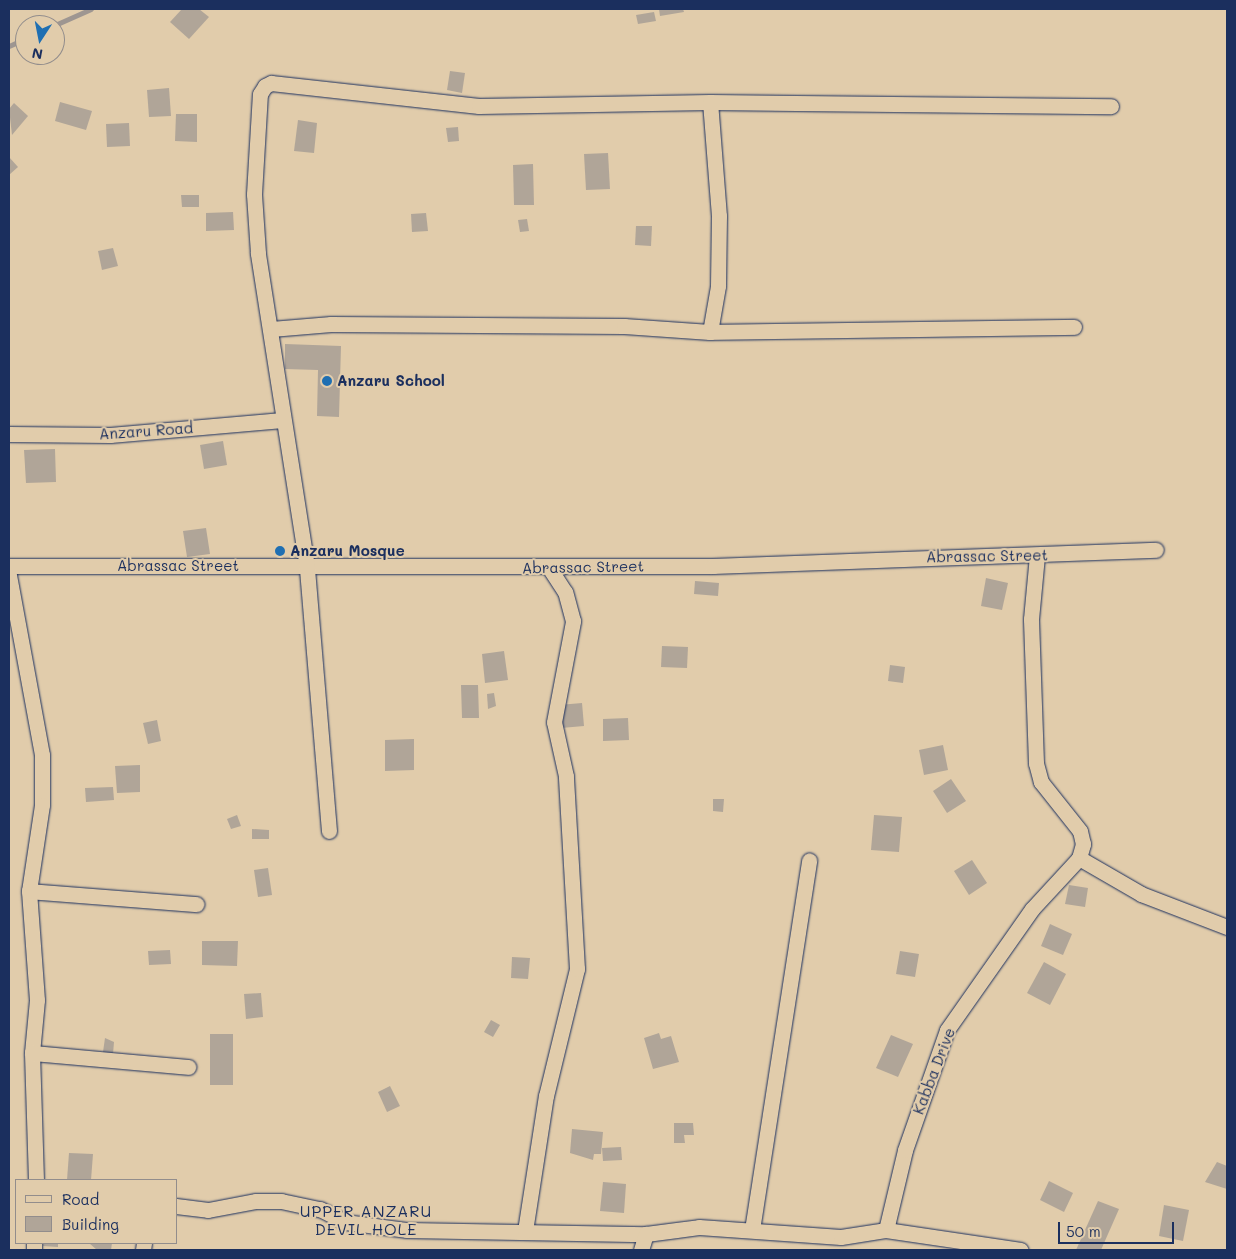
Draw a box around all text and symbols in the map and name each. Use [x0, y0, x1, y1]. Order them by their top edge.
north arrow [15, 15, 65, 65]
text: N [30, 44, 44, 65]
place label: Anzaru School [337, 372, 445, 390]
marker: Anzaru School [321, 375, 333, 387]
street label: Anzaru Road [98, 419, 194, 443]
place label: Anzaru Mosque [290, 542, 405, 560]
marker: Anzaru Mosque [274, 545, 286, 557]
street label: Abrassac Street [926, 546, 1048, 566]
street label: Abrassac Street [117, 557, 239, 575]
street label: Abrassac Street [522, 557, 644, 577]
street label: Kabba Drive [909, 1025, 959, 1117]
legend [15, 1179, 178, 1244]
text: Road [62, 1189, 99, 1209]
district label: UPPER ANZARU DEVIL HOLE [298, 1201, 434, 1239]
scale bar [1061, 1212, 1177, 1244]
text: Building [62, 1214, 119, 1234]
text: 50 m [1066, 1221, 1101, 1241]

